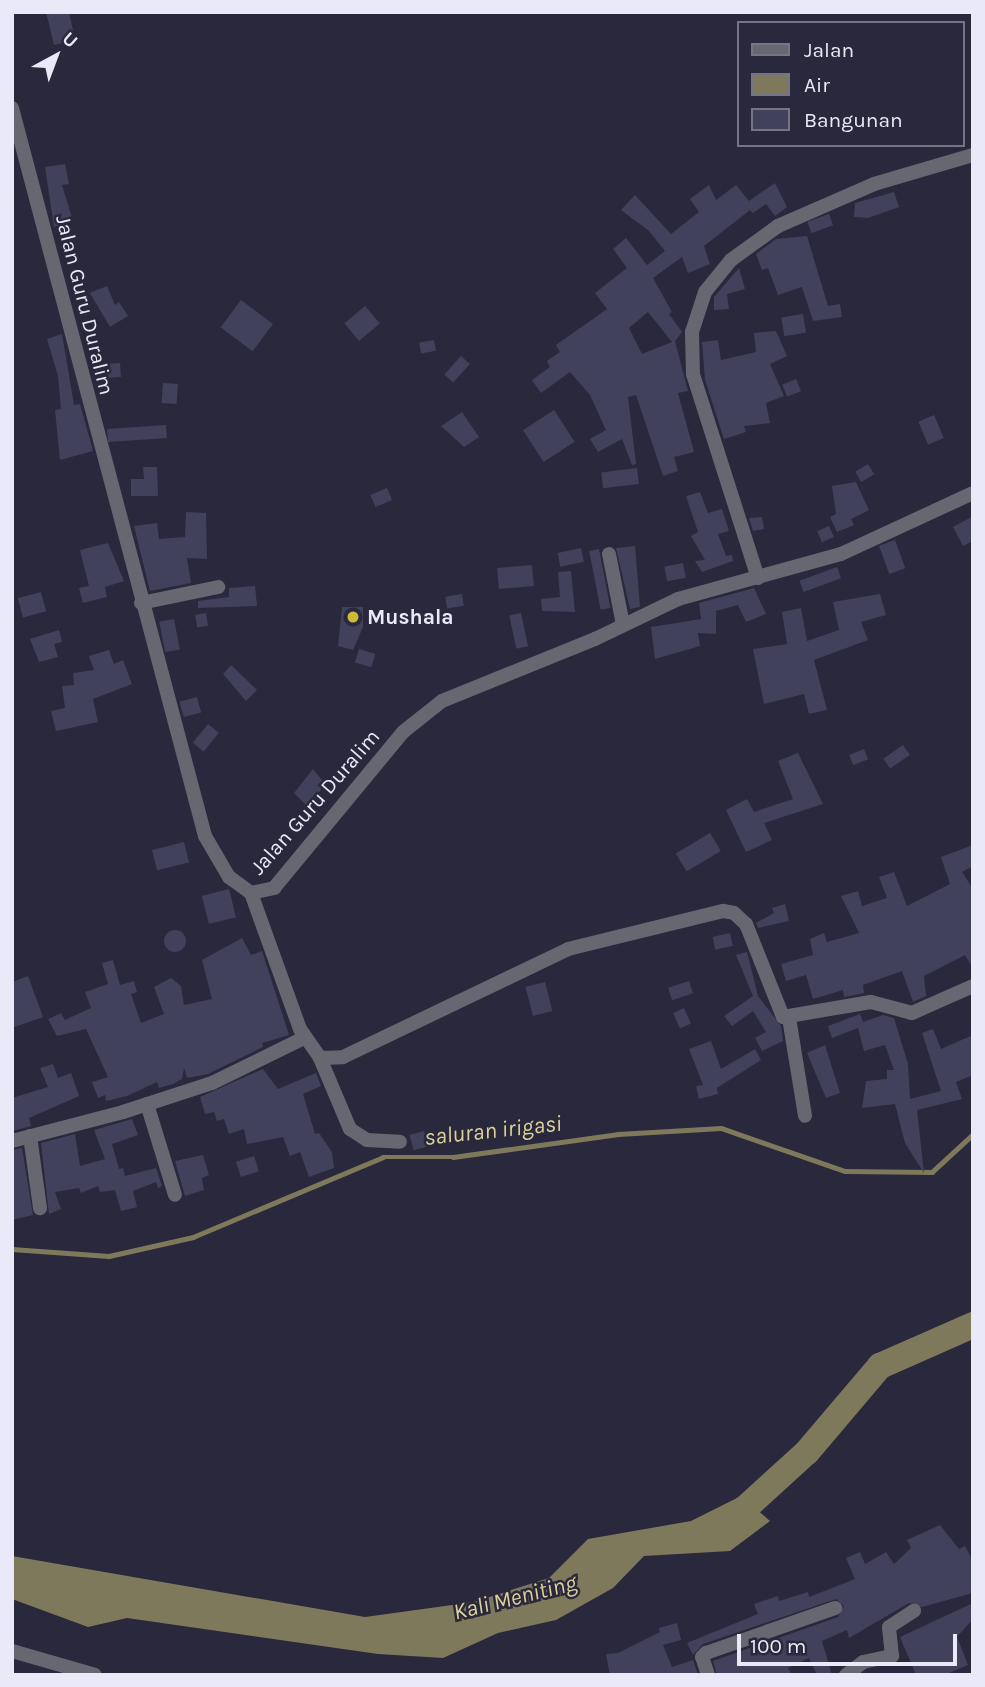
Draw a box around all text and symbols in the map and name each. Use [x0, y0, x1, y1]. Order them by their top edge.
north arrow [21, 21, 91, 91]
legend [736, 21, 964, 147]
text: U [58, 28, 82, 53]
text: Jalan [804, 38, 854, 62]
text: Air [804, 73, 830, 97]
text: Bangunan [804, 108, 903, 132]
street label: Jalan Guru Duralim [50, 213, 120, 397]
place label: Mushala [367, 604, 454, 630]
marker: Mushala [345, 609, 361, 625]
street label: Jalan Guru Duralim [245, 724, 385, 880]
water label: saluran irigasi [423, 1110, 563, 1152]
water label: Kali Meniting [450, 1569, 580, 1627]
scale bar [740, 1620, 960, 1664]
text: 100 m [750, 1634, 807, 1658]

